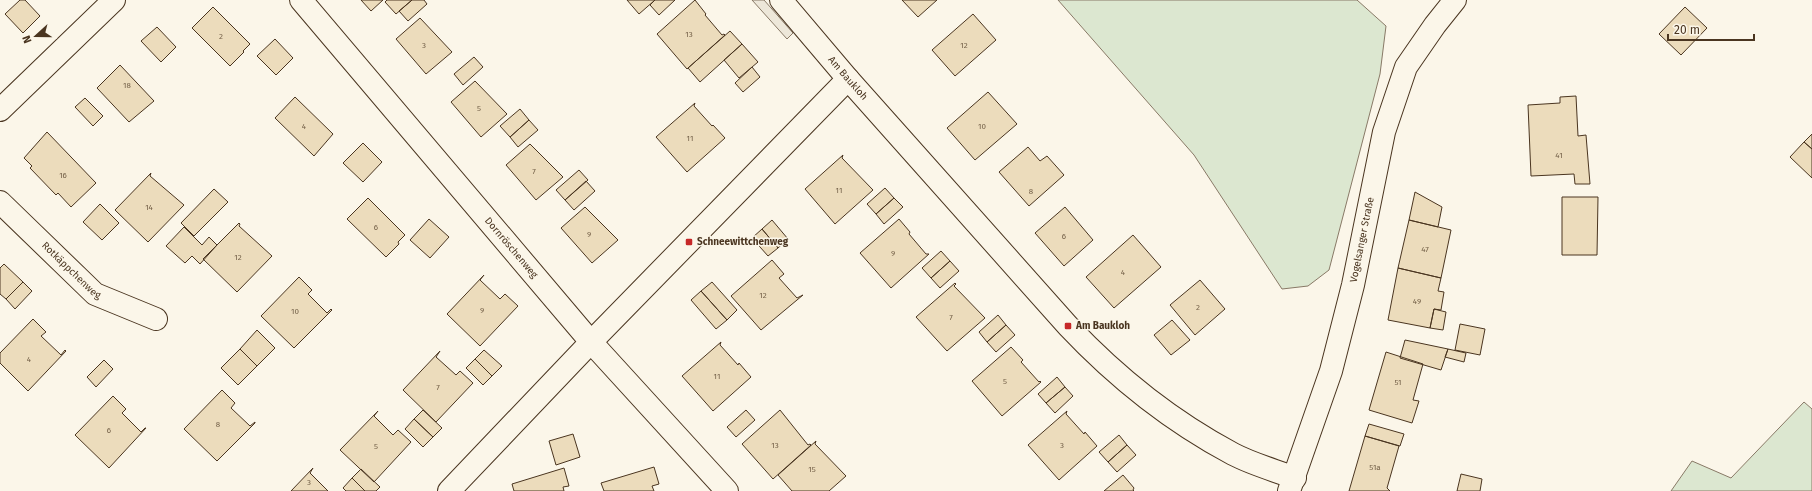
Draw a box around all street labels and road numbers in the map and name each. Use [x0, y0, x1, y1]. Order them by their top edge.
street label: Am Baukloh [826, 54, 870, 103]
street label: Vogelsanger Straße [1348, 196, 1377, 284]
street label: Dornröschenweg [482, 215, 541, 281]
street label: Rotkäppchenweg [39, 240, 103, 302]

